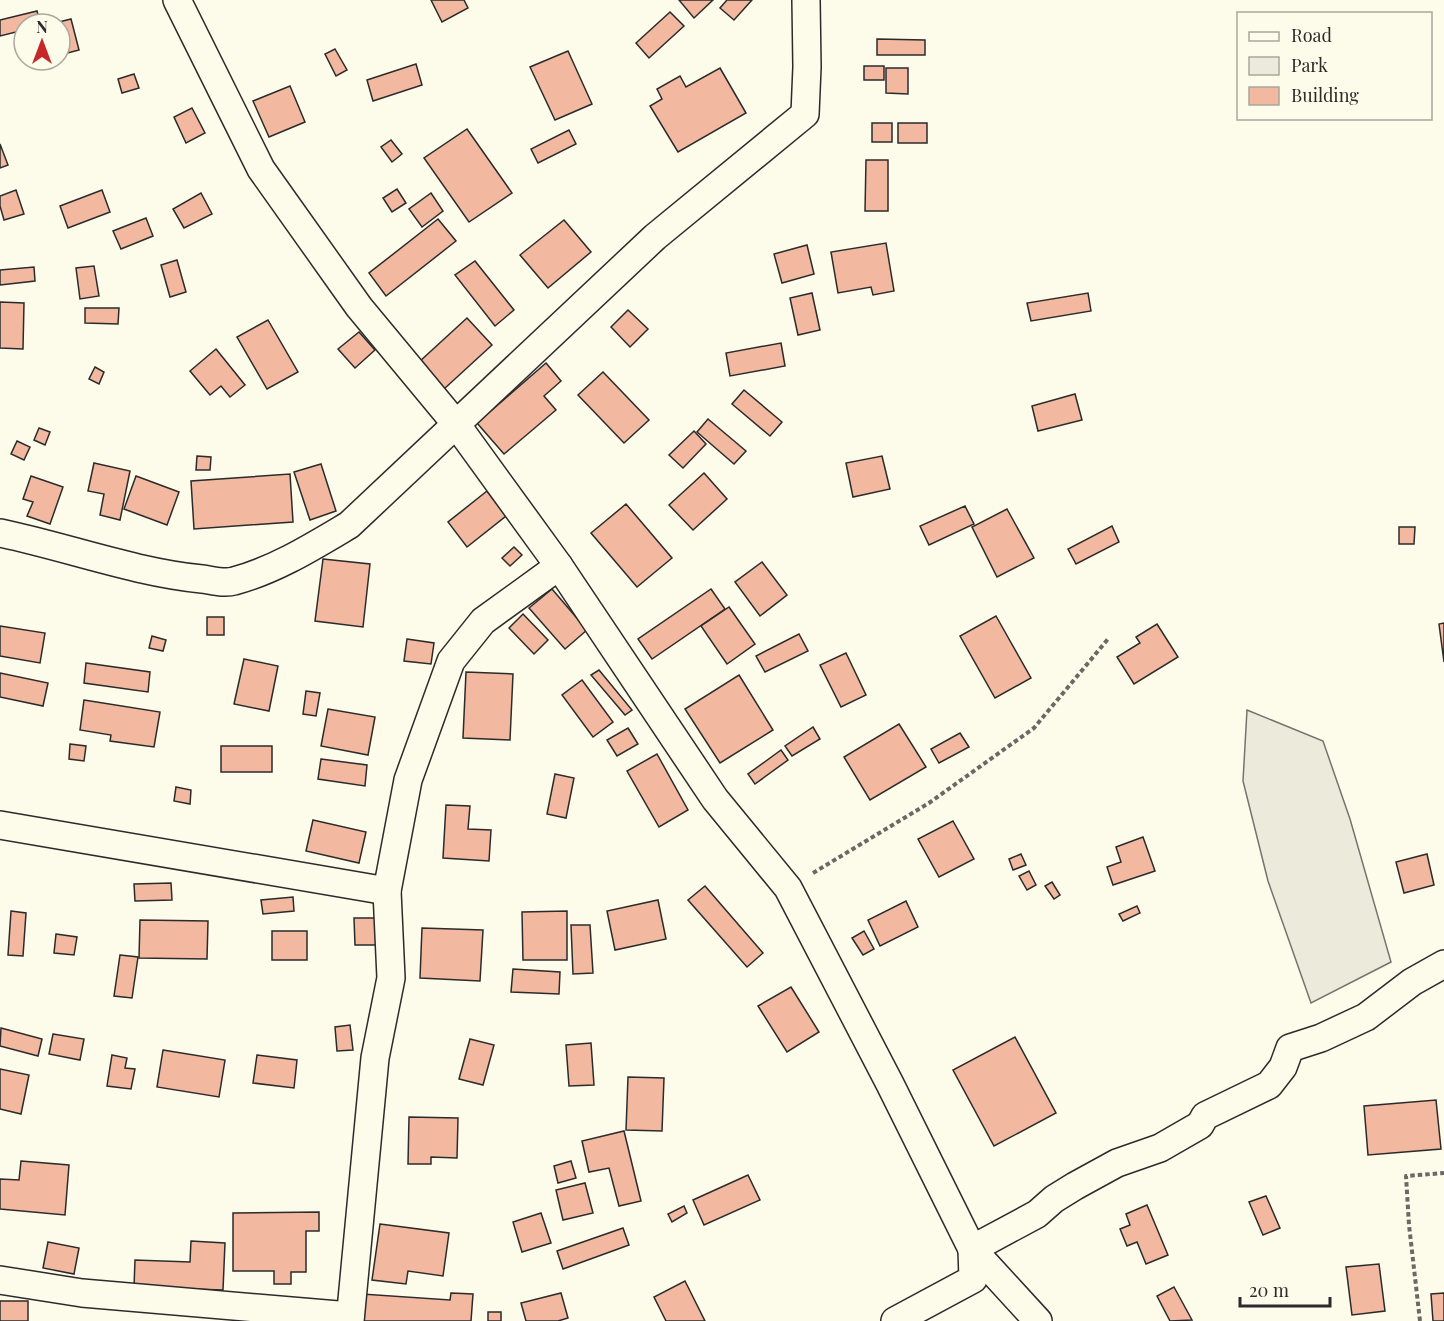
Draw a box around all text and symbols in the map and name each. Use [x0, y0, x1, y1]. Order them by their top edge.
north arrow [12, 12, 72, 72]
legend [1237, 12, 1432, 120]
text: N [36, 16, 48, 37]
text: Road [1291, 23, 1332, 47]
text: Park [1291, 53, 1328, 77]
text: Building [1291, 83, 1359, 107]
scale bar [1240, 1270, 1330, 1308]
text: 20 m [1249, 1278, 1289, 1302]

